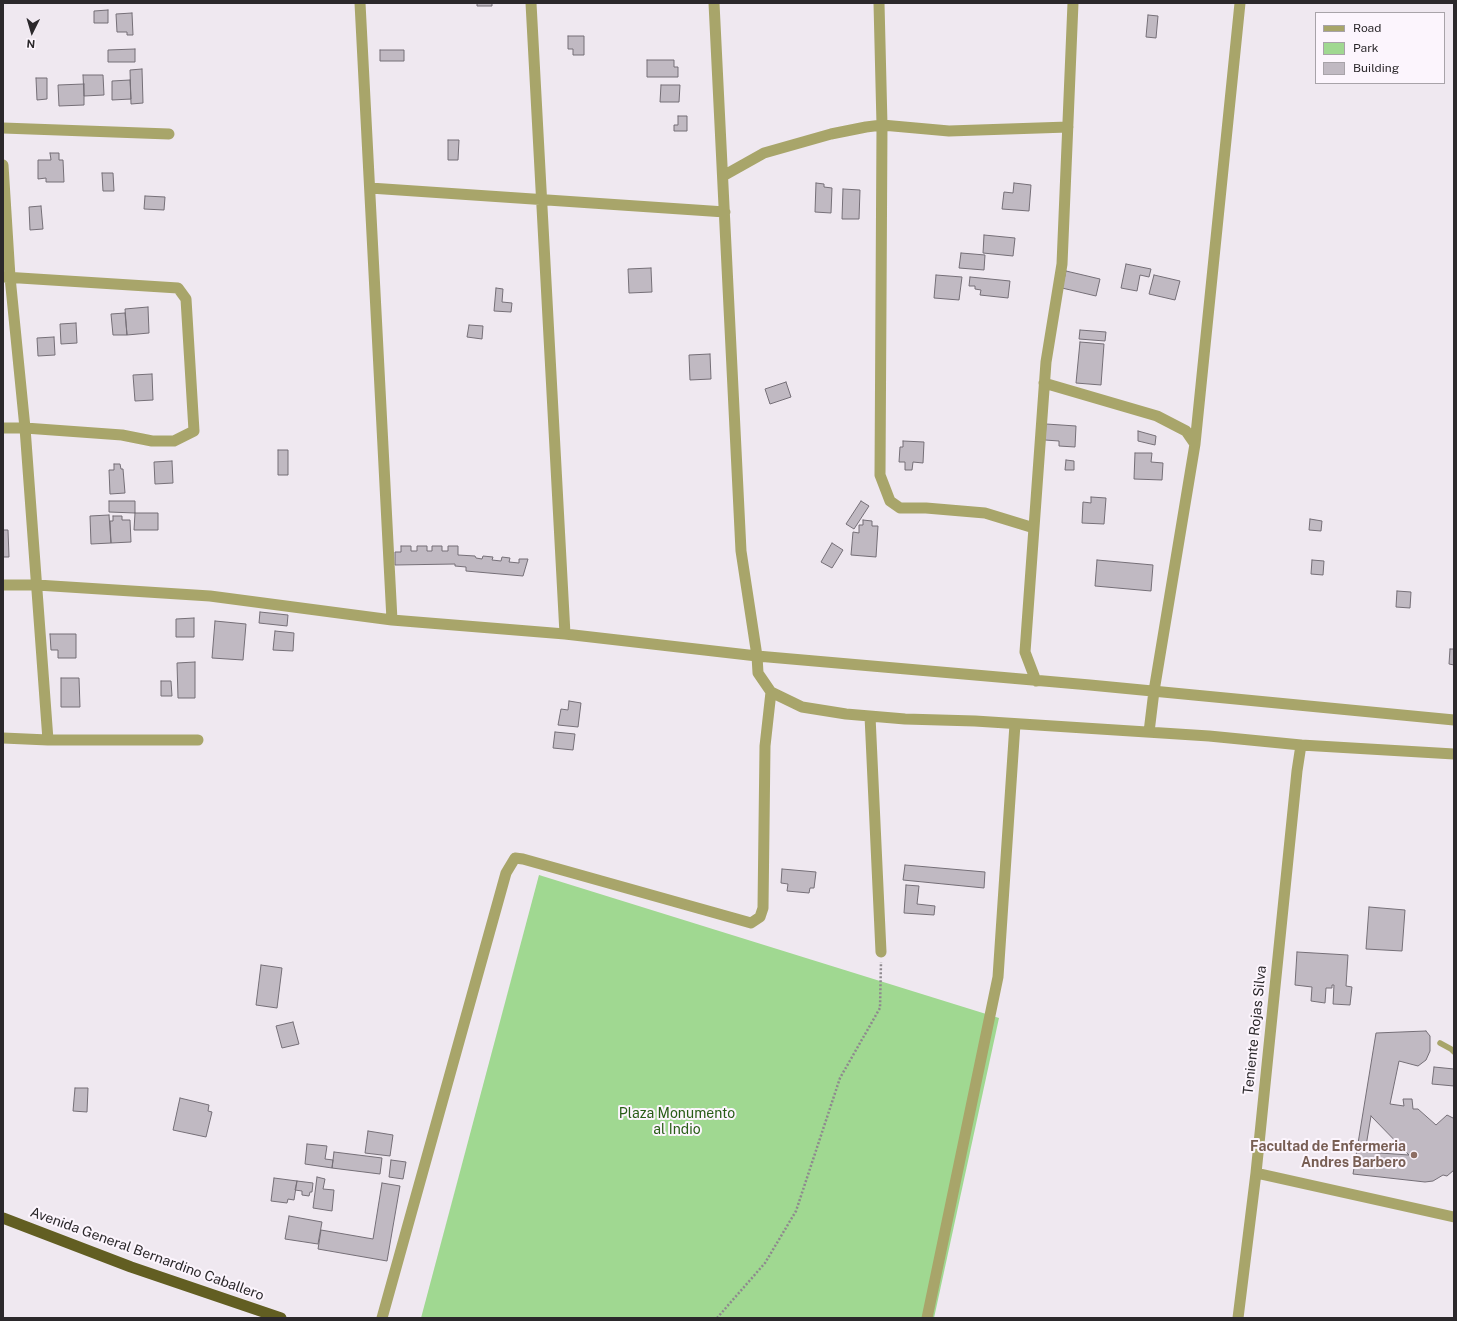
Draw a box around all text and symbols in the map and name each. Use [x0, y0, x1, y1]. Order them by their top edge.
north arrow [12, 12, 52, 52]
legend [1315, 12, 1445, 84]
text: Road [1353, 21, 1381, 35]
text: N [26, 38, 36, 50]
text: Park [1353, 41, 1379, 55]
text: Building [1353, 61, 1399, 75]
street label: Teniente Rojas Silva [1240, 965, 1270, 1095]
park label: Plaza Monumento al Indio [619, 1106, 735, 1138]
place label: Facultad de Enfermeria Andres Barbero [1250, 1139, 1406, 1172]
marker: Facultad de Enfermeria Andres Barbero [1409, 1150, 1419, 1160]
street label: Avenida General Bernardino Caballero [28, 1204, 266, 1304]

